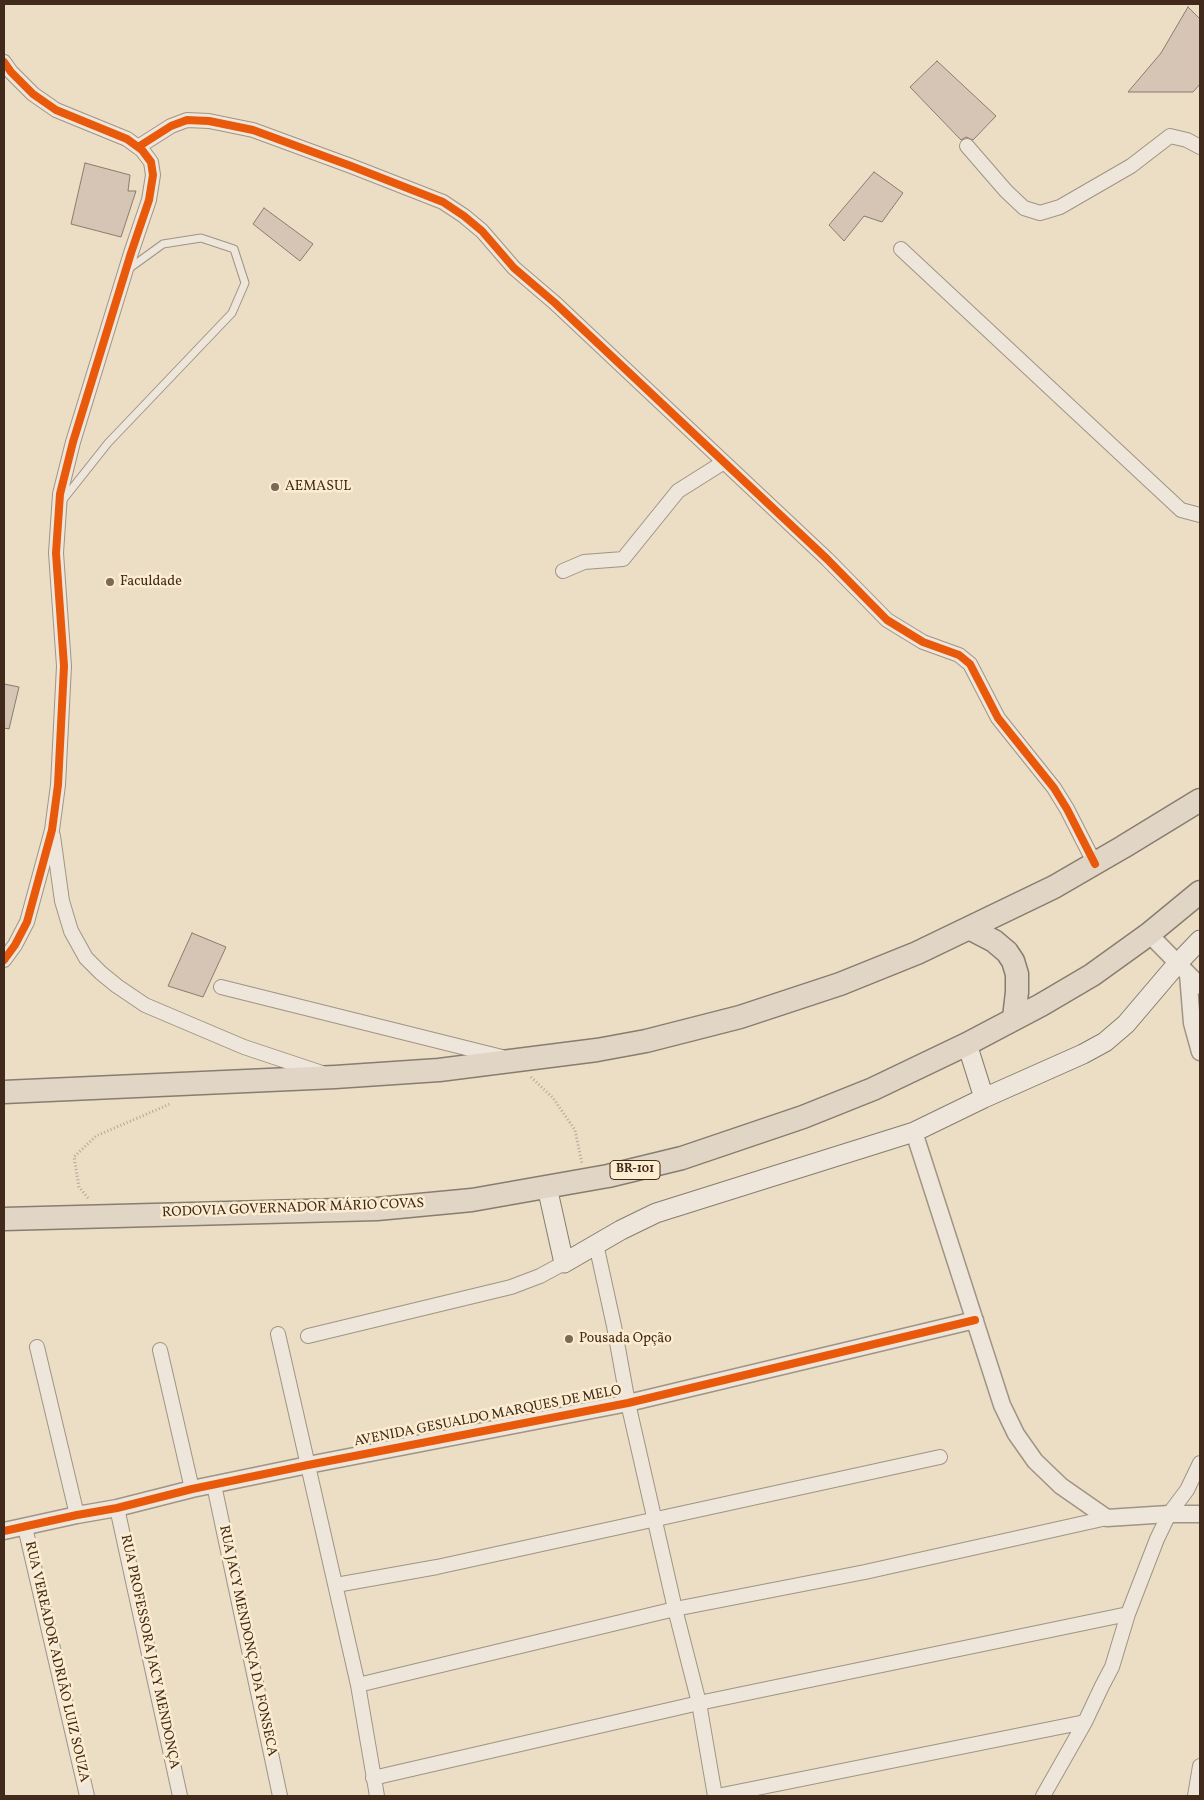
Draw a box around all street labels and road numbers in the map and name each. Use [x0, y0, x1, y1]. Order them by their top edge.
road number: BR-101 [610, 1160, 660, 1180]
street label: RODOVIA GOVERNADOR MÁRIO COVAS [162, 1196, 424, 1222]
street label: AVENIDA GESUALDO MARQUES DE MELO [353, 1383, 623, 1451]
street label: RUA JACY MENDONÇA DA FONSECA [214, 1524, 280, 1758]
street label: RUA PROFESSORA JACY MENDONÇA [116, 1533, 182, 1771]
street label: RUA VEREADOR ADRIÃO LUIZ SOUZA [20, 1540, 92, 1784]

